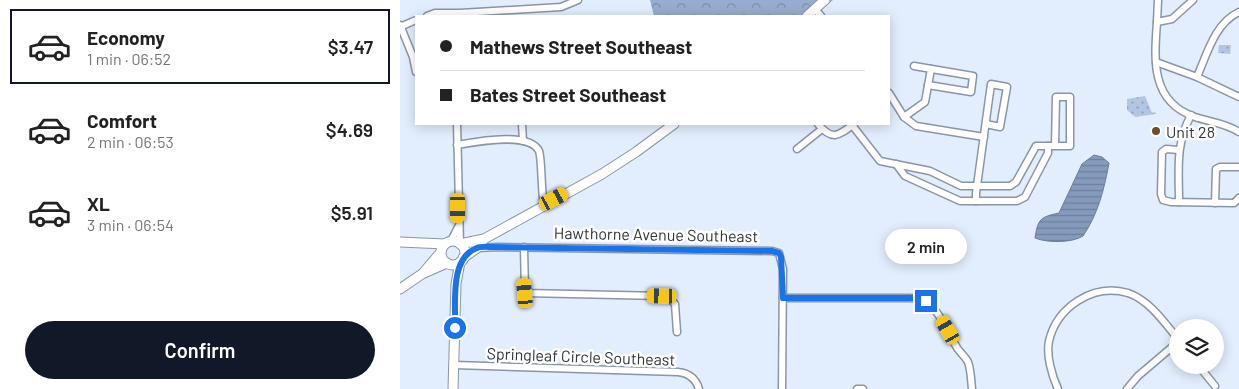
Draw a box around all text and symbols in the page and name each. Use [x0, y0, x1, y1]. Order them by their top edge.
icon: car [27, 24, 72, 69]
text: Economy [87, 26, 165, 49]
text: $3.47 [328, 35, 373, 58]
text: Mathews Street Southeast [470, 35, 692, 58]
text: 1 min · 06:52 [87, 49, 171, 68]
text: Bates Street Southeast [470, 83, 666, 106]
icon: car [27, 107, 72, 152]
text: Comfort [87, 109, 157, 132]
text: $4.69 [326, 118, 373, 141]
place label: Unit 28 [1166, 122, 1215, 141]
marker: Unit 28 [1150, 125, 1162, 137]
text: 2 min · 06:53 [87, 132, 174, 151]
car [537, 185, 570, 213]
icon: car [27, 190, 72, 235]
text: XL [87, 192, 110, 215]
car [450, 193, 465, 223]
text: $5.91 [331, 201, 373, 224]
text: 3 min · 06:54 [87, 215, 174, 234]
street label: Hawthorne Avenue Southeast [554, 223, 758, 245]
callout: 2 min [885, 228, 967, 264]
text: 2 min [907, 237, 945, 256]
car [516, 277, 533, 309]
car [646, 288, 677, 304]
route end [915, 290, 937, 312]
car [934, 313, 961, 347]
route start [444, 317, 466, 339]
map controls [1169, 319, 1224, 374]
button: layers [1169, 319, 1224, 374]
button: Confirm [25, 321, 375, 379]
street label: Springleaf Circle Southeast [486, 343, 676, 369]

